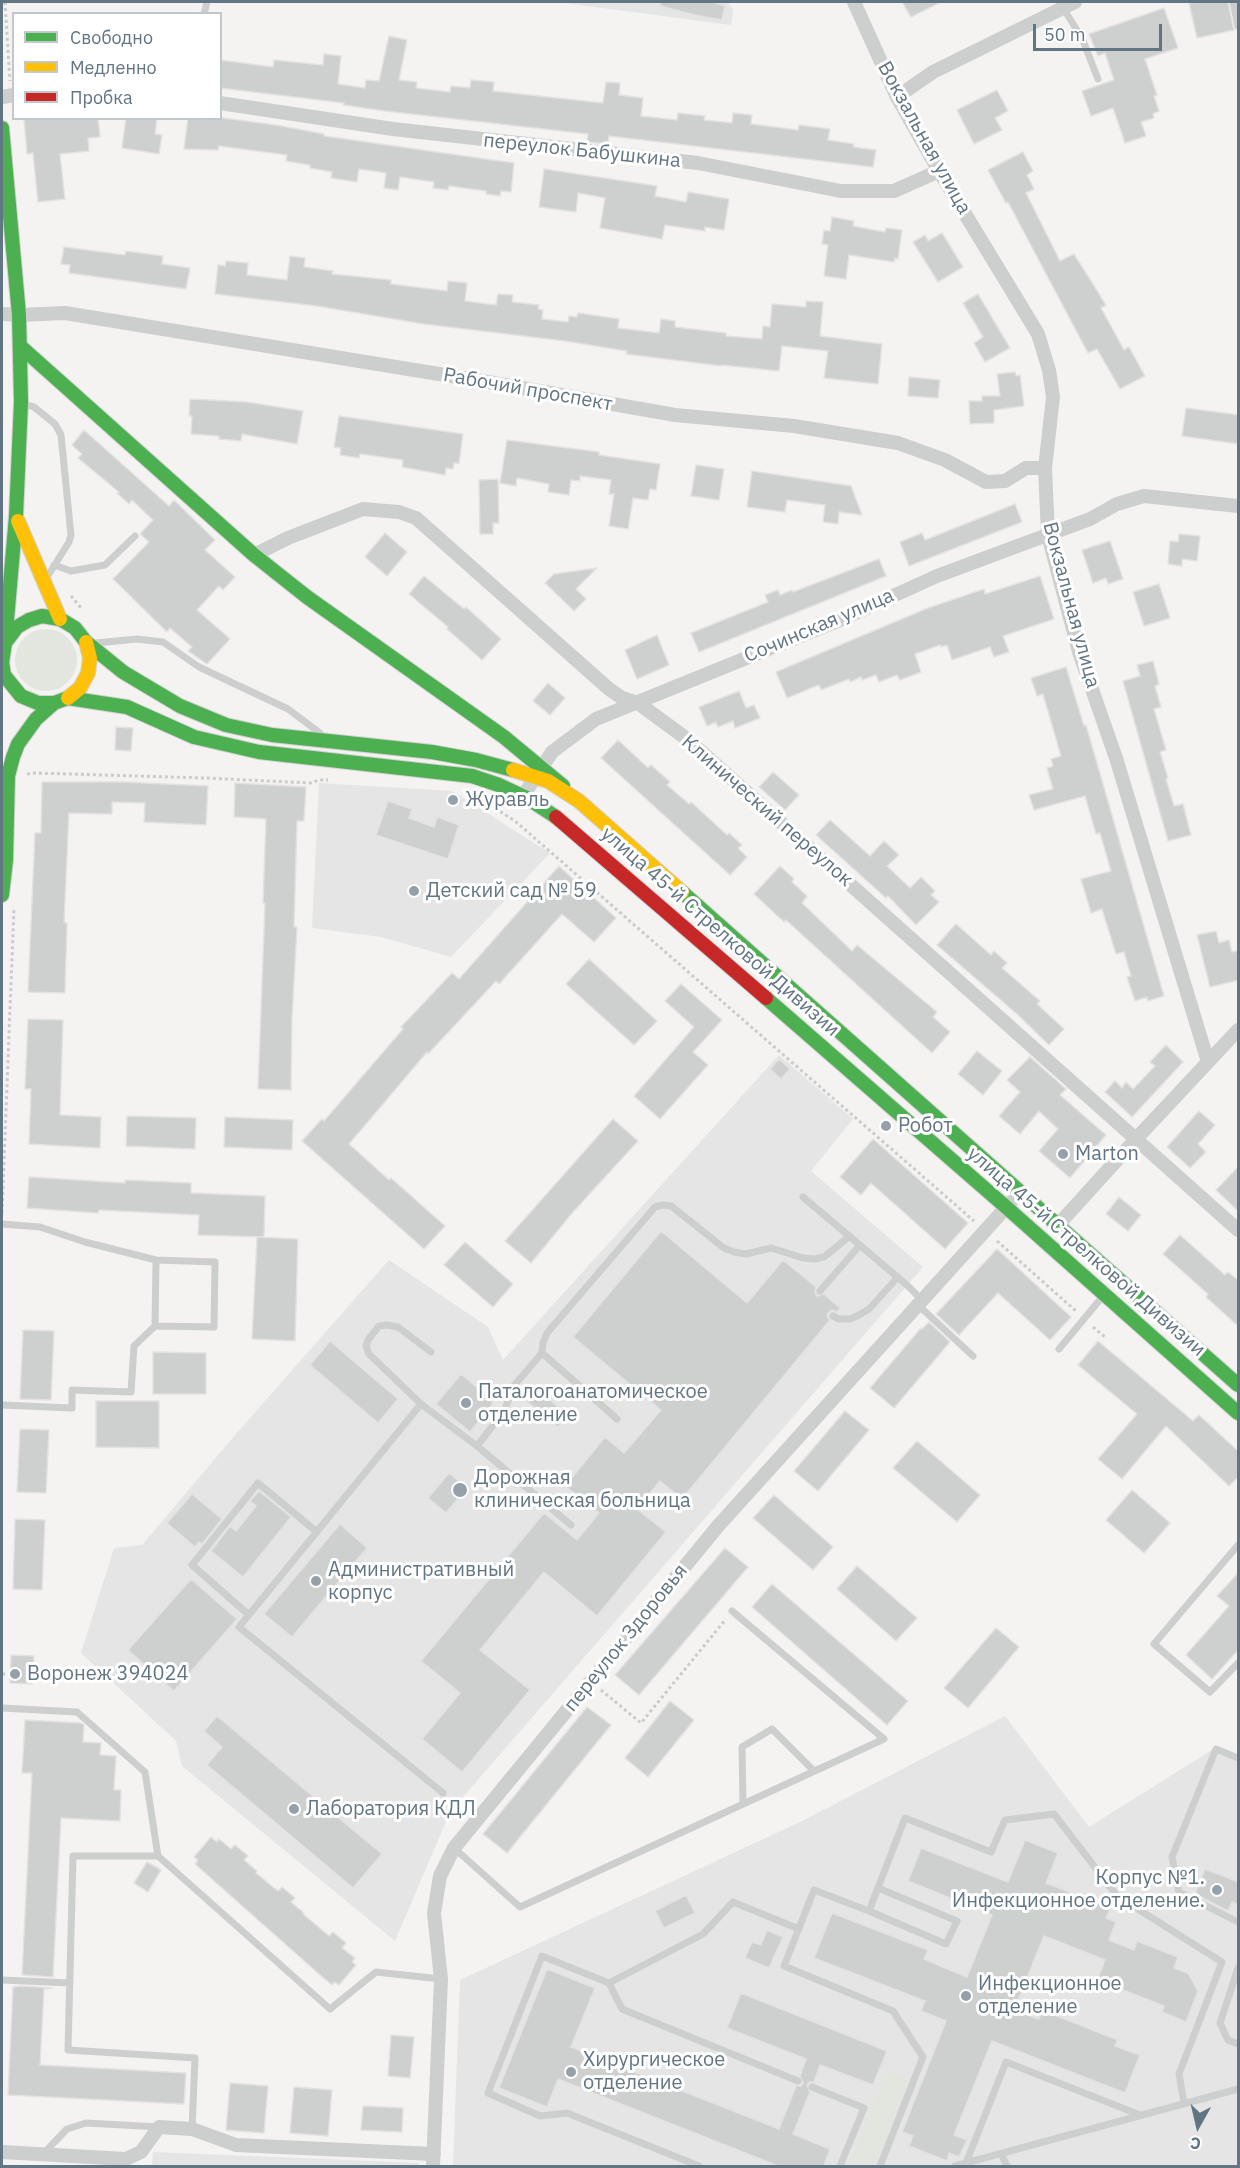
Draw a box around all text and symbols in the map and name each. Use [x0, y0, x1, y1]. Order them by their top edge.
legend [12, 12, 222, 120]
scale bar [1036, 12, 1165, 50]
text: 50 m [1044, 23, 1086, 46]
text: Свободно [70, 26, 153, 49]
text: Медленно [70, 56, 157, 79]
street label: Вокзальная улица [872, 57, 976, 219]
text: Пробка [70, 86, 133, 109]
street label: переулок Бабушкина [482, 129, 682, 173]
street label: Рабочий проспект [442, 363, 614, 417]
street label: Вокзальная улица [1037, 519, 1105, 691]
street label: Сочинская улица [741, 584, 897, 668]
street label: Клинический переулок [676, 730, 858, 892]
place label: Журавль [465, 788, 549, 812]
marker: Журавль [446, 793, 460, 807]
street label: улица 45-й Стрелковой Дивизии [596, 822, 844, 1042]
place label: Детский сад № 59 [426, 879, 597, 903]
marker: Детский сад № 59 [407, 884, 421, 898]
place label: Робот [898, 1114, 953, 1138]
marker: Робот [879, 1119, 893, 1133]
street label: улица 45-й Стрелковой Дивизии [962, 1142, 1210, 1362]
place label: Marton [1075, 1142, 1139, 1166]
marker: Marton [1056, 1147, 1070, 1161]
place label: Паталогоанатомическое отделение [478, 1380, 708, 1427]
marker: Паталогоанатомическое отделение [459, 1396, 473, 1410]
place label: Дорожная клиническая больница [474, 1466, 691, 1513]
marker: Дорожная клиническая больница [451, 1481, 469, 1499]
place label: Административный корпус [328, 1558, 514, 1605]
street label: переулок Здоровья [559, 1559, 693, 1717]
marker: Административный корпус [309, 1574, 323, 1588]
place label: Воронеж 394024 [27, 1662, 189, 1686]
marker: Воронеж 394024 [8, 1667, 22, 1681]
place label: Лаборатория КДЛ [306, 1797, 476, 1821]
marker: Лаборатория КДЛ [287, 1802, 301, 1816]
place label: Корпус №1. Инфекционное отделение. [952, 1866, 1205, 1913]
marker: Корпус №1. Инфекционное отделение. [1210, 1883, 1224, 1897]
place label: Инфекционное отделение [978, 1972, 1122, 2019]
marker: Инфекционное отделение [959, 1989, 973, 2003]
place label: Хирургическое отделение [583, 2048, 725, 2095]
marker: Хирургическое отделение [564, 2065, 578, 2079]
north arrow [1168, 2096, 1228, 2156]
text: С [1189, 2133, 1202, 2154]

